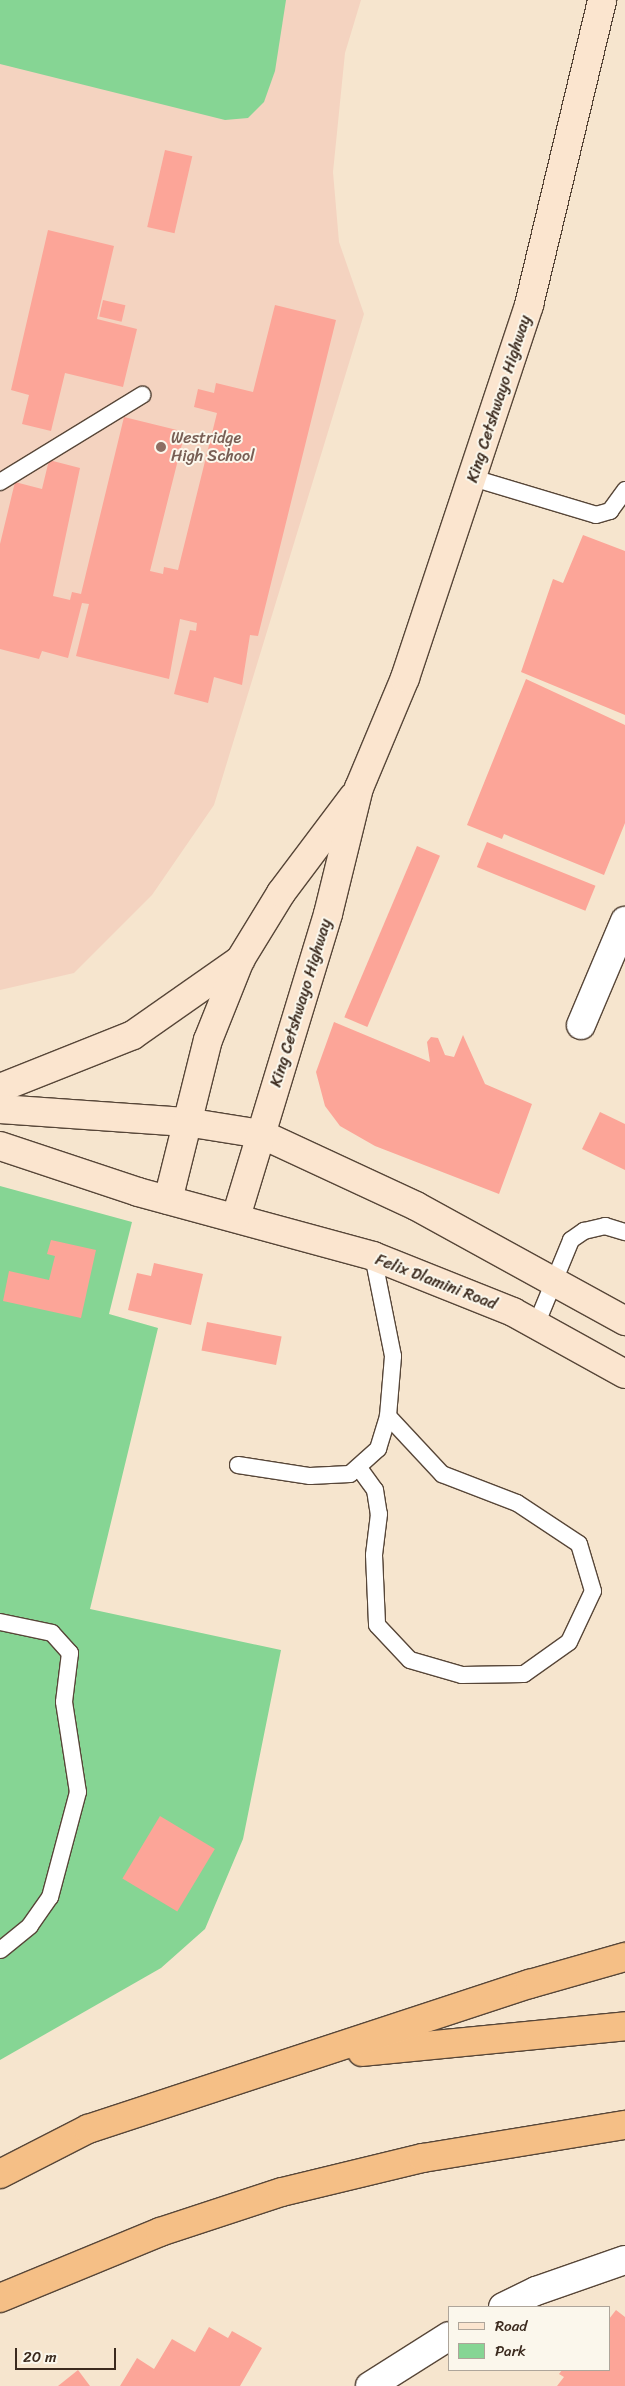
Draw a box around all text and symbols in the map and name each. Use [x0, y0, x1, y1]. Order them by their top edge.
street label: King Cetshwayo Highway [463, 313, 535, 485]
place label: Westridge High School [171, 428, 255, 466]
marker: Westridge High School [155, 441, 167, 453]
street label: King Cetshwayo Highway [266, 917, 336, 1089]
street label: Felix Dlamini Road [372, 1250, 500, 1314]
legend [448, 2306, 610, 2371]
text: Road [495, 2313, 527, 2339]
scale bar [18, 2338, 119, 2370]
text: Park [495, 2338, 526, 2364]
text: 20 m [23, 2344, 57, 2370]

